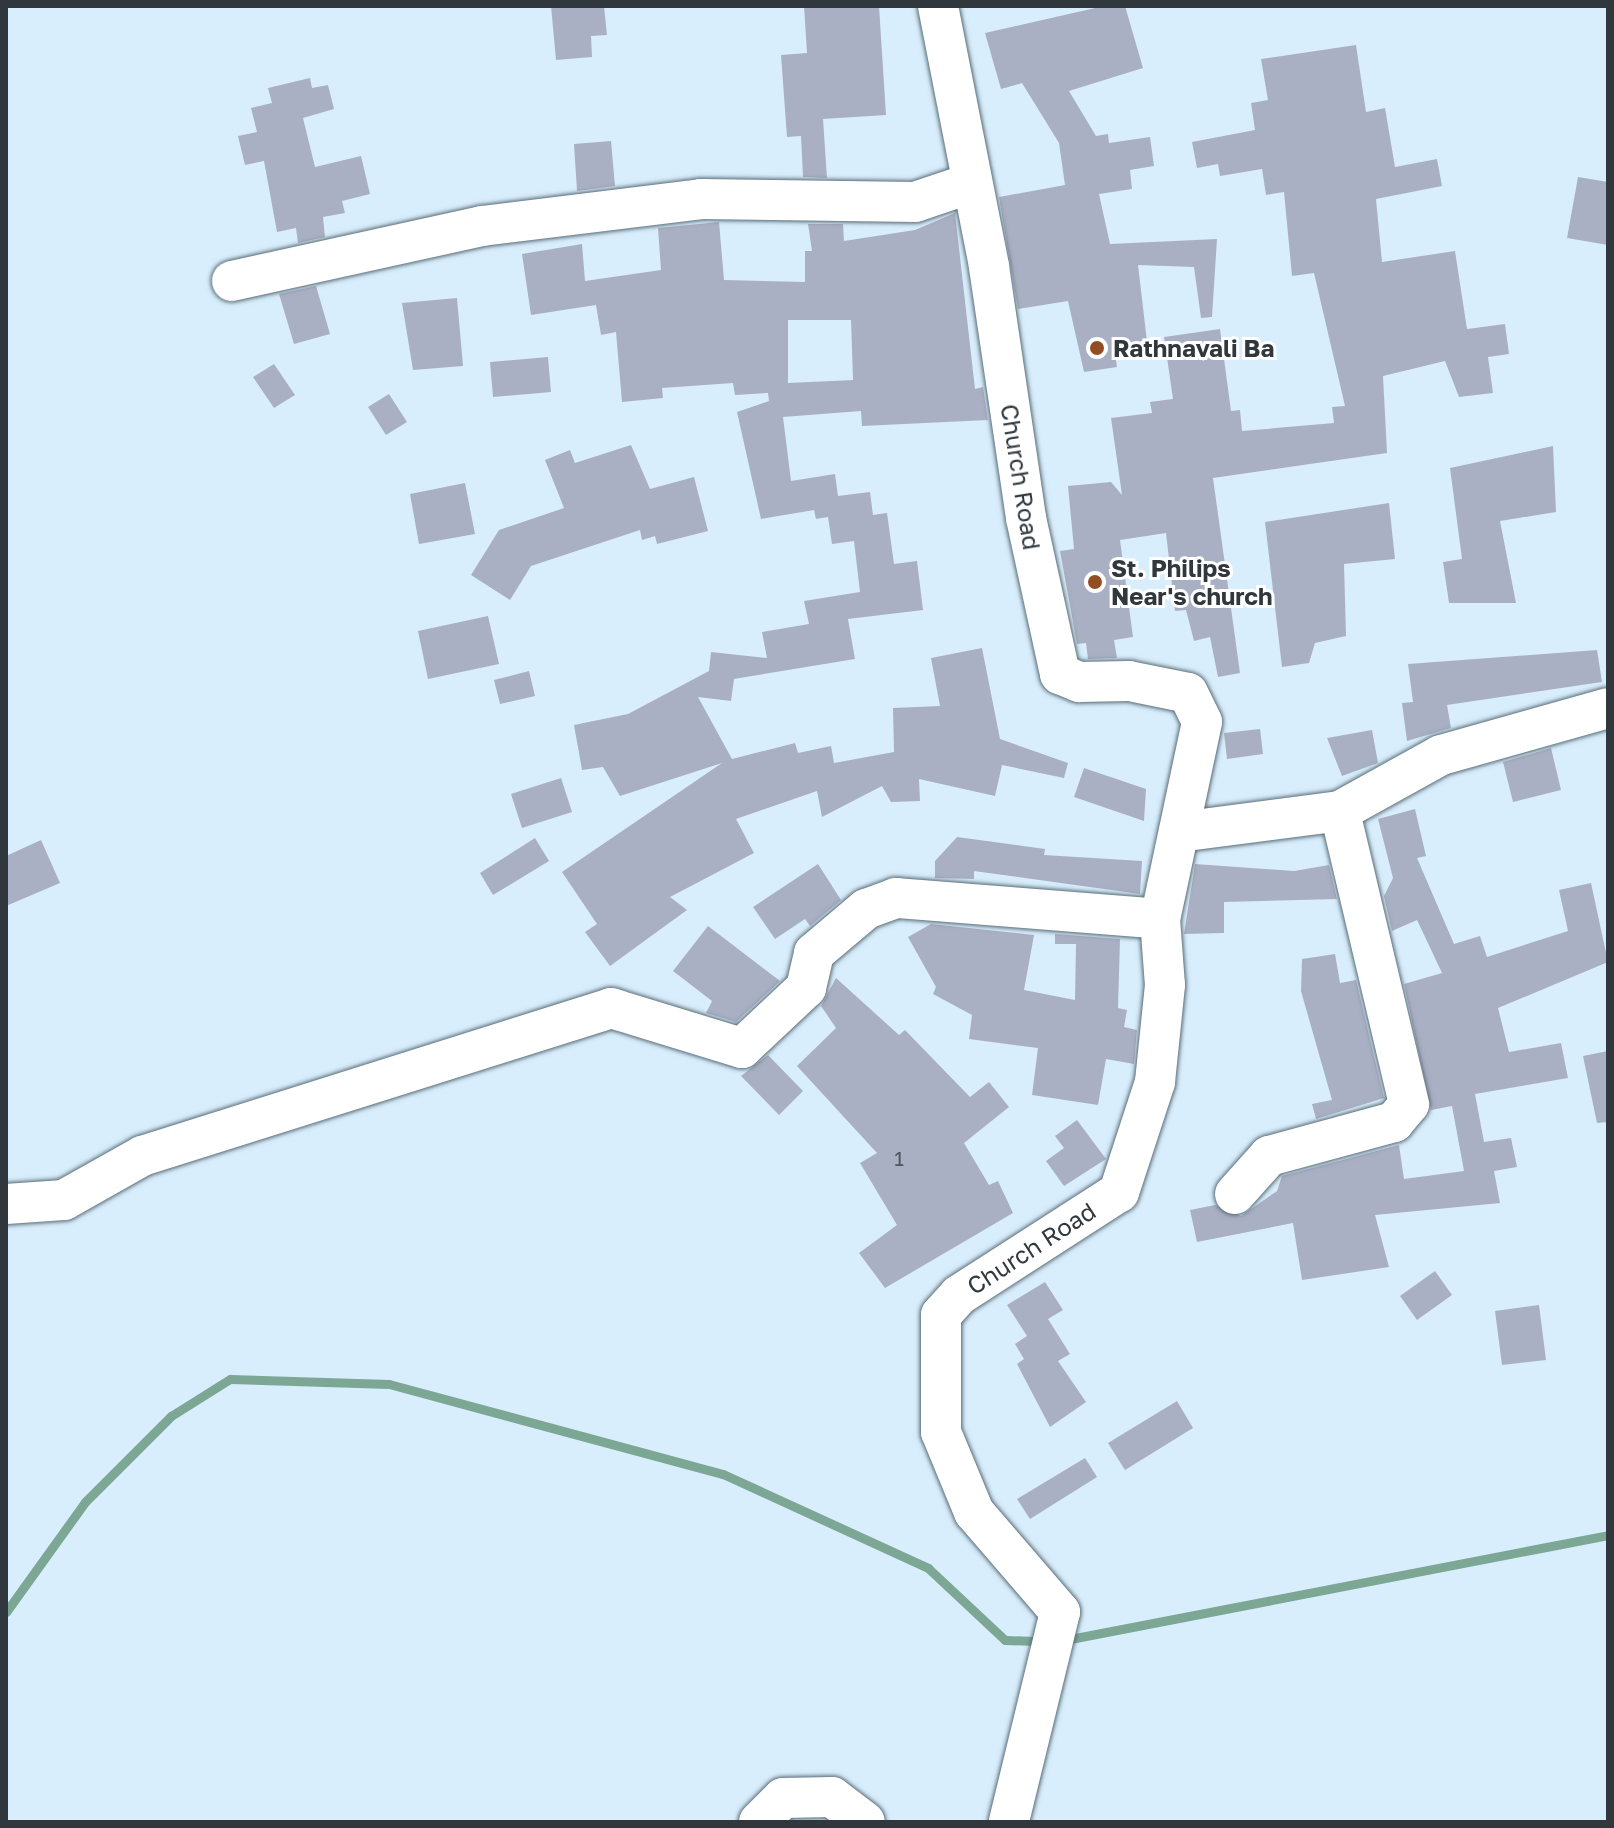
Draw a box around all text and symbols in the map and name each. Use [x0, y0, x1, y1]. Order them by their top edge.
place label: Rathnavali Ba [1113, 334, 1274, 362]
marker: Rathnavali Ba [1088, 339, 1106, 357]
street label: Church Road [995, 402, 1047, 552]
place label: St. Philips Near's church [1111, 554, 1273, 610]
marker: St. Philips Near's church [1086, 573, 1104, 591]
house number: 1 [894, 1146, 904, 1170]
street label: Church Road [961, 1196, 1101, 1300]

